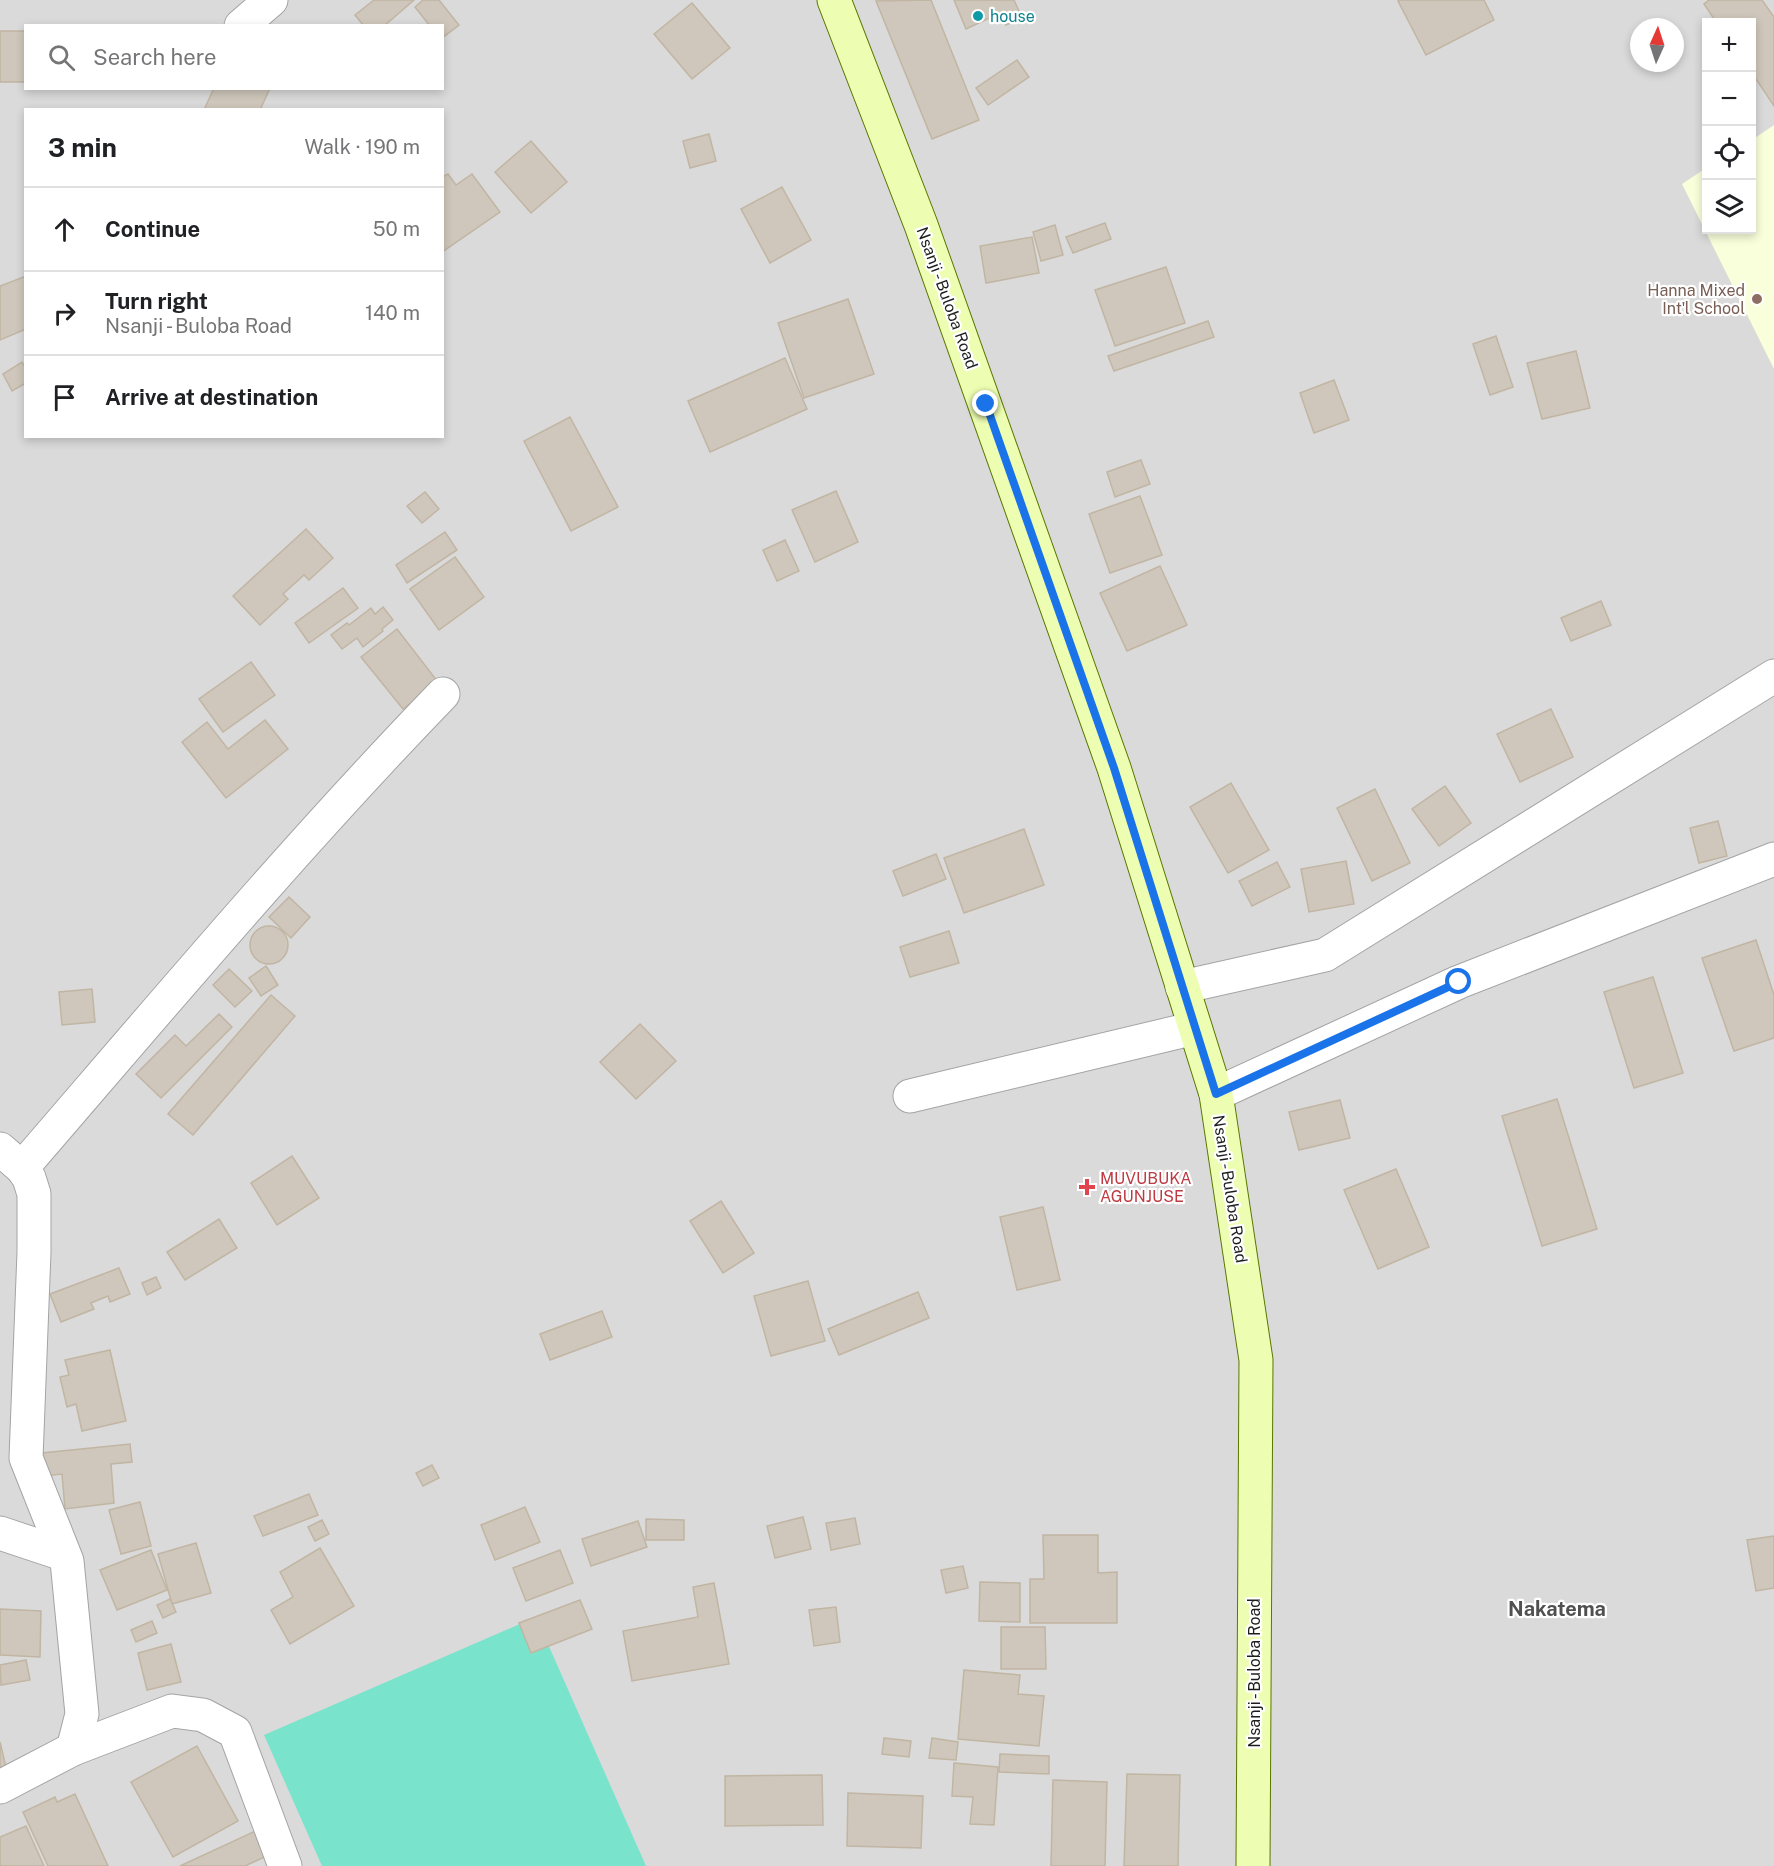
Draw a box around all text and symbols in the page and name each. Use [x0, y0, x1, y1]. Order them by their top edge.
place label: house [990, 7, 1035, 26]
marker: house [971, 9, 985, 23]
north arrow [1630, 18, 1684, 72]
map controls [1702, 18, 1756, 234]
button: + [1702, 18, 1756, 72]
search box [24, 24, 444, 90]
icon: search [45, 41, 78, 74]
text: Search here [93, 44, 217, 70]
button: − [1702, 72, 1756, 126]
button: locate [1702, 126, 1756, 180]
text: 3 min [48, 132, 117, 163]
text: Walk · 190 m [304, 135, 420, 159]
button: layers [1702, 180, 1756, 234]
icon: ahead [48, 213, 81, 246]
text: Continue [105, 216, 200, 242]
text: 50 m [373, 217, 420, 241]
street label: Nsanji - Buloba Road [912, 224, 982, 372]
place label: Hanna Mixed Int'l School [1647, 281, 1745, 318]
text: Turn right [105, 288, 208, 314]
marker: Hanna Mixed Int'l School [1750, 292, 1764, 306]
icon: right [48, 297, 81, 330]
text: 140 m [365, 301, 420, 325]
text: Nsanji - Buloba Road [105, 314, 292, 338]
icon: arrive [48, 381, 81, 414]
text: Arrive at destination [105, 384, 318, 410]
route end [972, 390, 998, 416]
route start [1445, 968, 1471, 994]
street label: Nsanji - Buloba Road [1209, 1114, 1251, 1264]
place label: MUVUBUKA AGUNJUSE [1100, 1169, 1192, 1206]
marker: MUVUBUKA AGUNJUSE [1078, 1178, 1096, 1196]
district label: Nakatema [1508, 1597, 1606, 1621]
street label: Nsanji - Buloba Road [1245, 1598, 1264, 1748]

